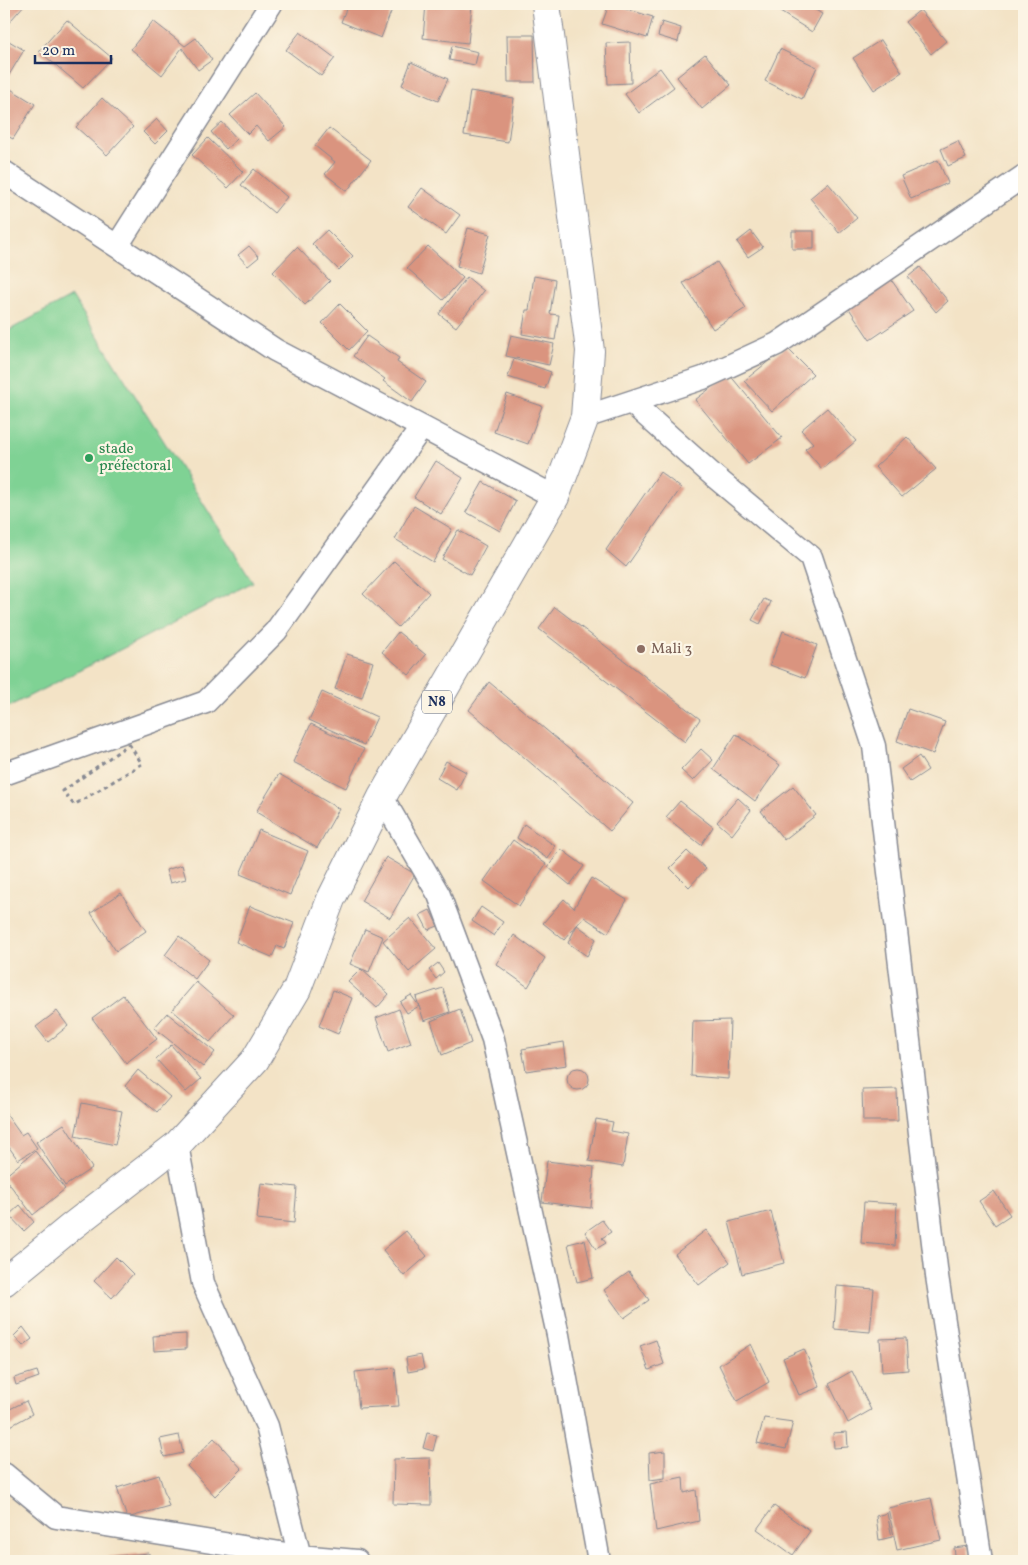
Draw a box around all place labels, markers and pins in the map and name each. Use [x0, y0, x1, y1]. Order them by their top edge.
place label: stade préfectoral [99, 439, 171, 477]
marker: stade préfectoral [83, 452, 95, 464]
place label: Mali 3 [651, 639, 692, 660]
marker: Mali 3 [635, 643, 647, 655]

